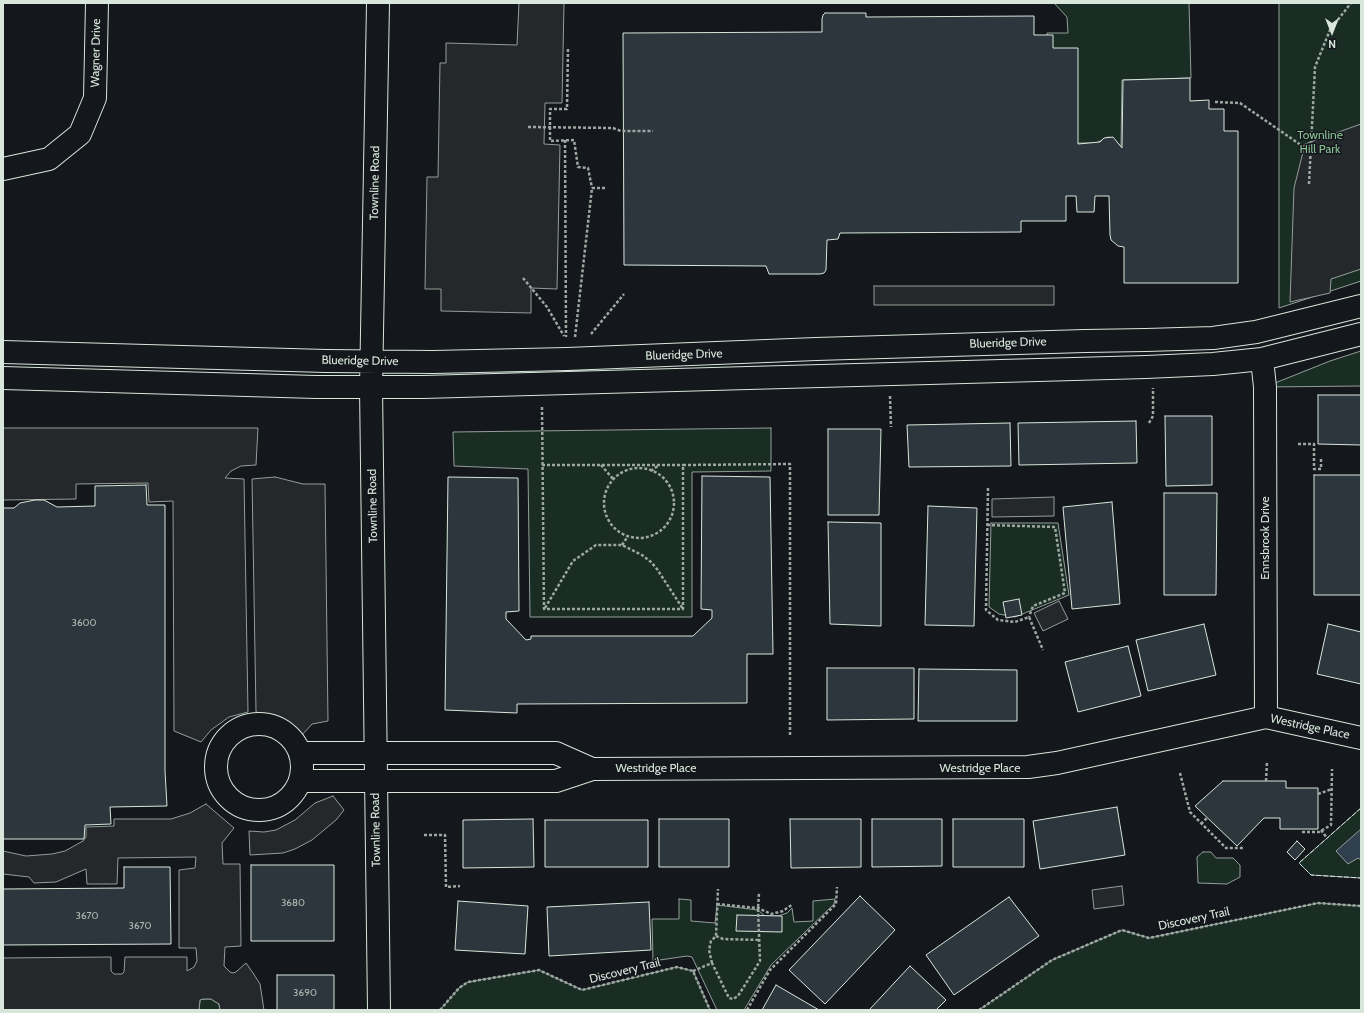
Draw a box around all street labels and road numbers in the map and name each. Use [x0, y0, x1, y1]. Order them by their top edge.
street label: Wagner Drive [88, 18, 104, 88]
street label: Townline Road [367, 146, 383, 220]
street label: Blueridge Drive [969, 334, 1047, 352]
street label: Blueridge Drive [645, 346, 723, 364]
street label: Blueridge Drive [321, 353, 399, 369]
street label: Townline Road [365, 469, 381, 543]
street label: Ennsbrook Drive [1258, 496, 1272, 580]
street label: Westridge Place [1269, 712, 1351, 742]
street label: Westridge Place [616, 761, 696, 775]
street label: Westridge Place [940, 761, 1020, 775]
street label: Townline Road [368, 793, 384, 867]
street label: Discovery Trail [1157, 904, 1231, 934]
street label: Discovery Trail [588, 955, 662, 987]

